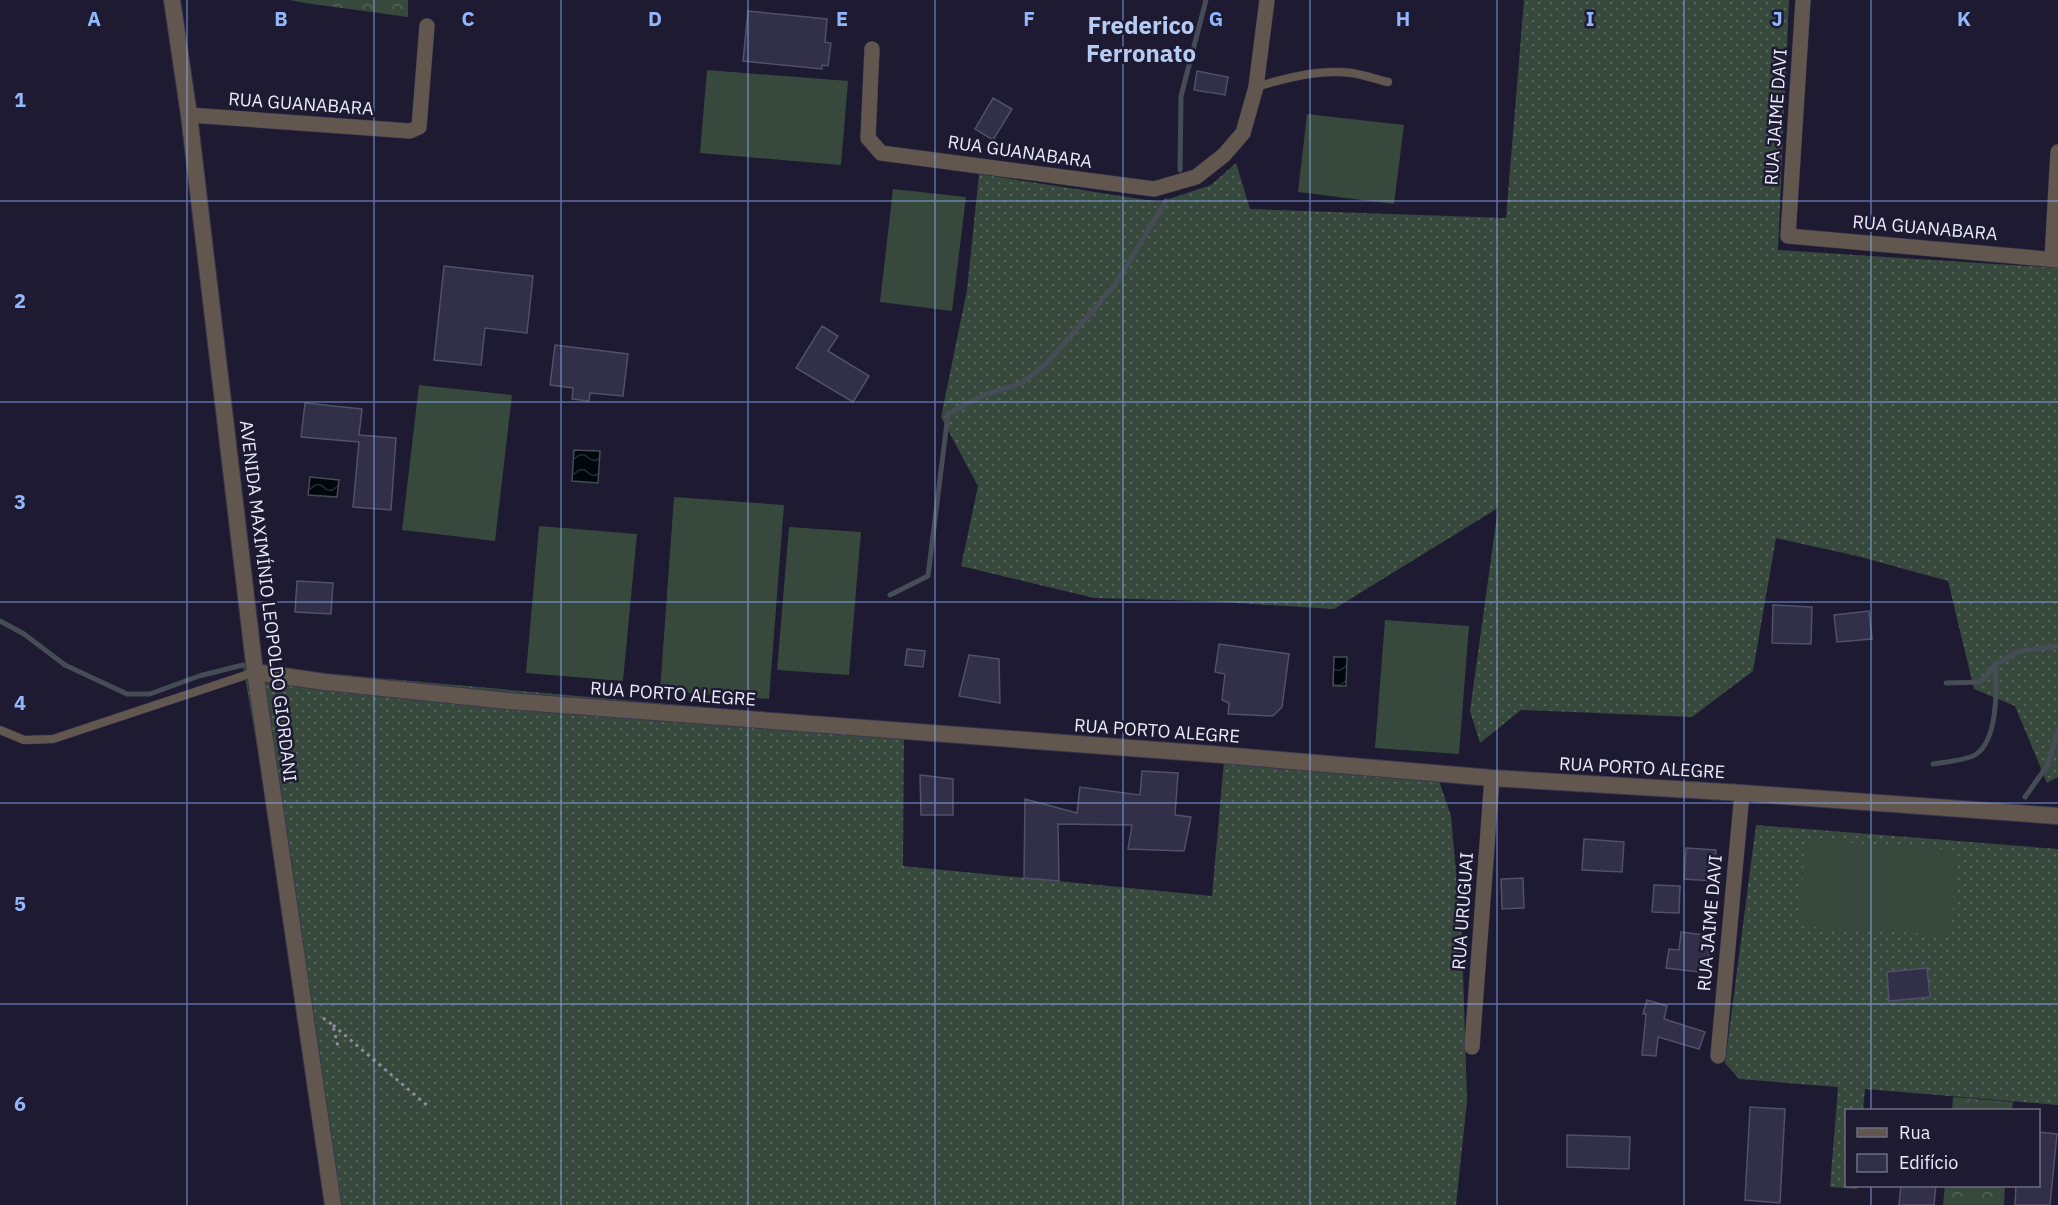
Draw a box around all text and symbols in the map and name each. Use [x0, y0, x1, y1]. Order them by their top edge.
text: A [87, 5, 101, 32]
text: B [274, 5, 288, 32]
text: C [461, 5, 475, 32]
text: D [648, 5, 662, 32]
text: E [836, 5, 848, 32]
text: F [1023, 5, 1035, 32]
text: G [1209, 5, 1223, 32]
text: H [1396, 5, 1410, 32]
text: I [1586, 5, 1594, 32]
text: J [1771, 5, 1783, 32]
text: K [1957, 5, 1971, 32]
district label: Frederico Ferronato [1086, 9, 1196, 69]
street label: RUA JAIME DAVI [1759, 48, 1792, 186]
text: 1 [14, 86, 26, 113]
street label: RUA GUANABARA [228, 87, 375, 120]
street label: RUA GUANABARA [946, 130, 1094, 173]
street label: RUA GUANABARA [1852, 210, 1999, 245]
text: 2 [14, 287, 26, 314]
street label: AVENIDA MAXIMÍNIO LEOPOLDO GIORDANI [235, 419, 302, 783]
text: 3 [14, 488, 26, 515]
street label: RUA PORTO ALEGRE [589, 676, 757, 711]
text: 4 [14, 689, 26, 716]
street label: RUA PORTO ALEGRE [1073, 713, 1241, 748]
street label: RUA PORTO ALEGRE [1558, 752, 1726, 783]
street label: RUA URUGUAI [1447, 851, 1478, 971]
street label: RUA JAIME DAVI [1692, 854, 1727, 992]
text: 5 [14, 890, 26, 917]
text: 6 [14, 1090, 26, 1117]
legend [1845, 1109, 2040, 1187]
text: Rua [1899, 1121, 1931, 1144]
text: Edifício [1899, 1151, 1958, 1174]

